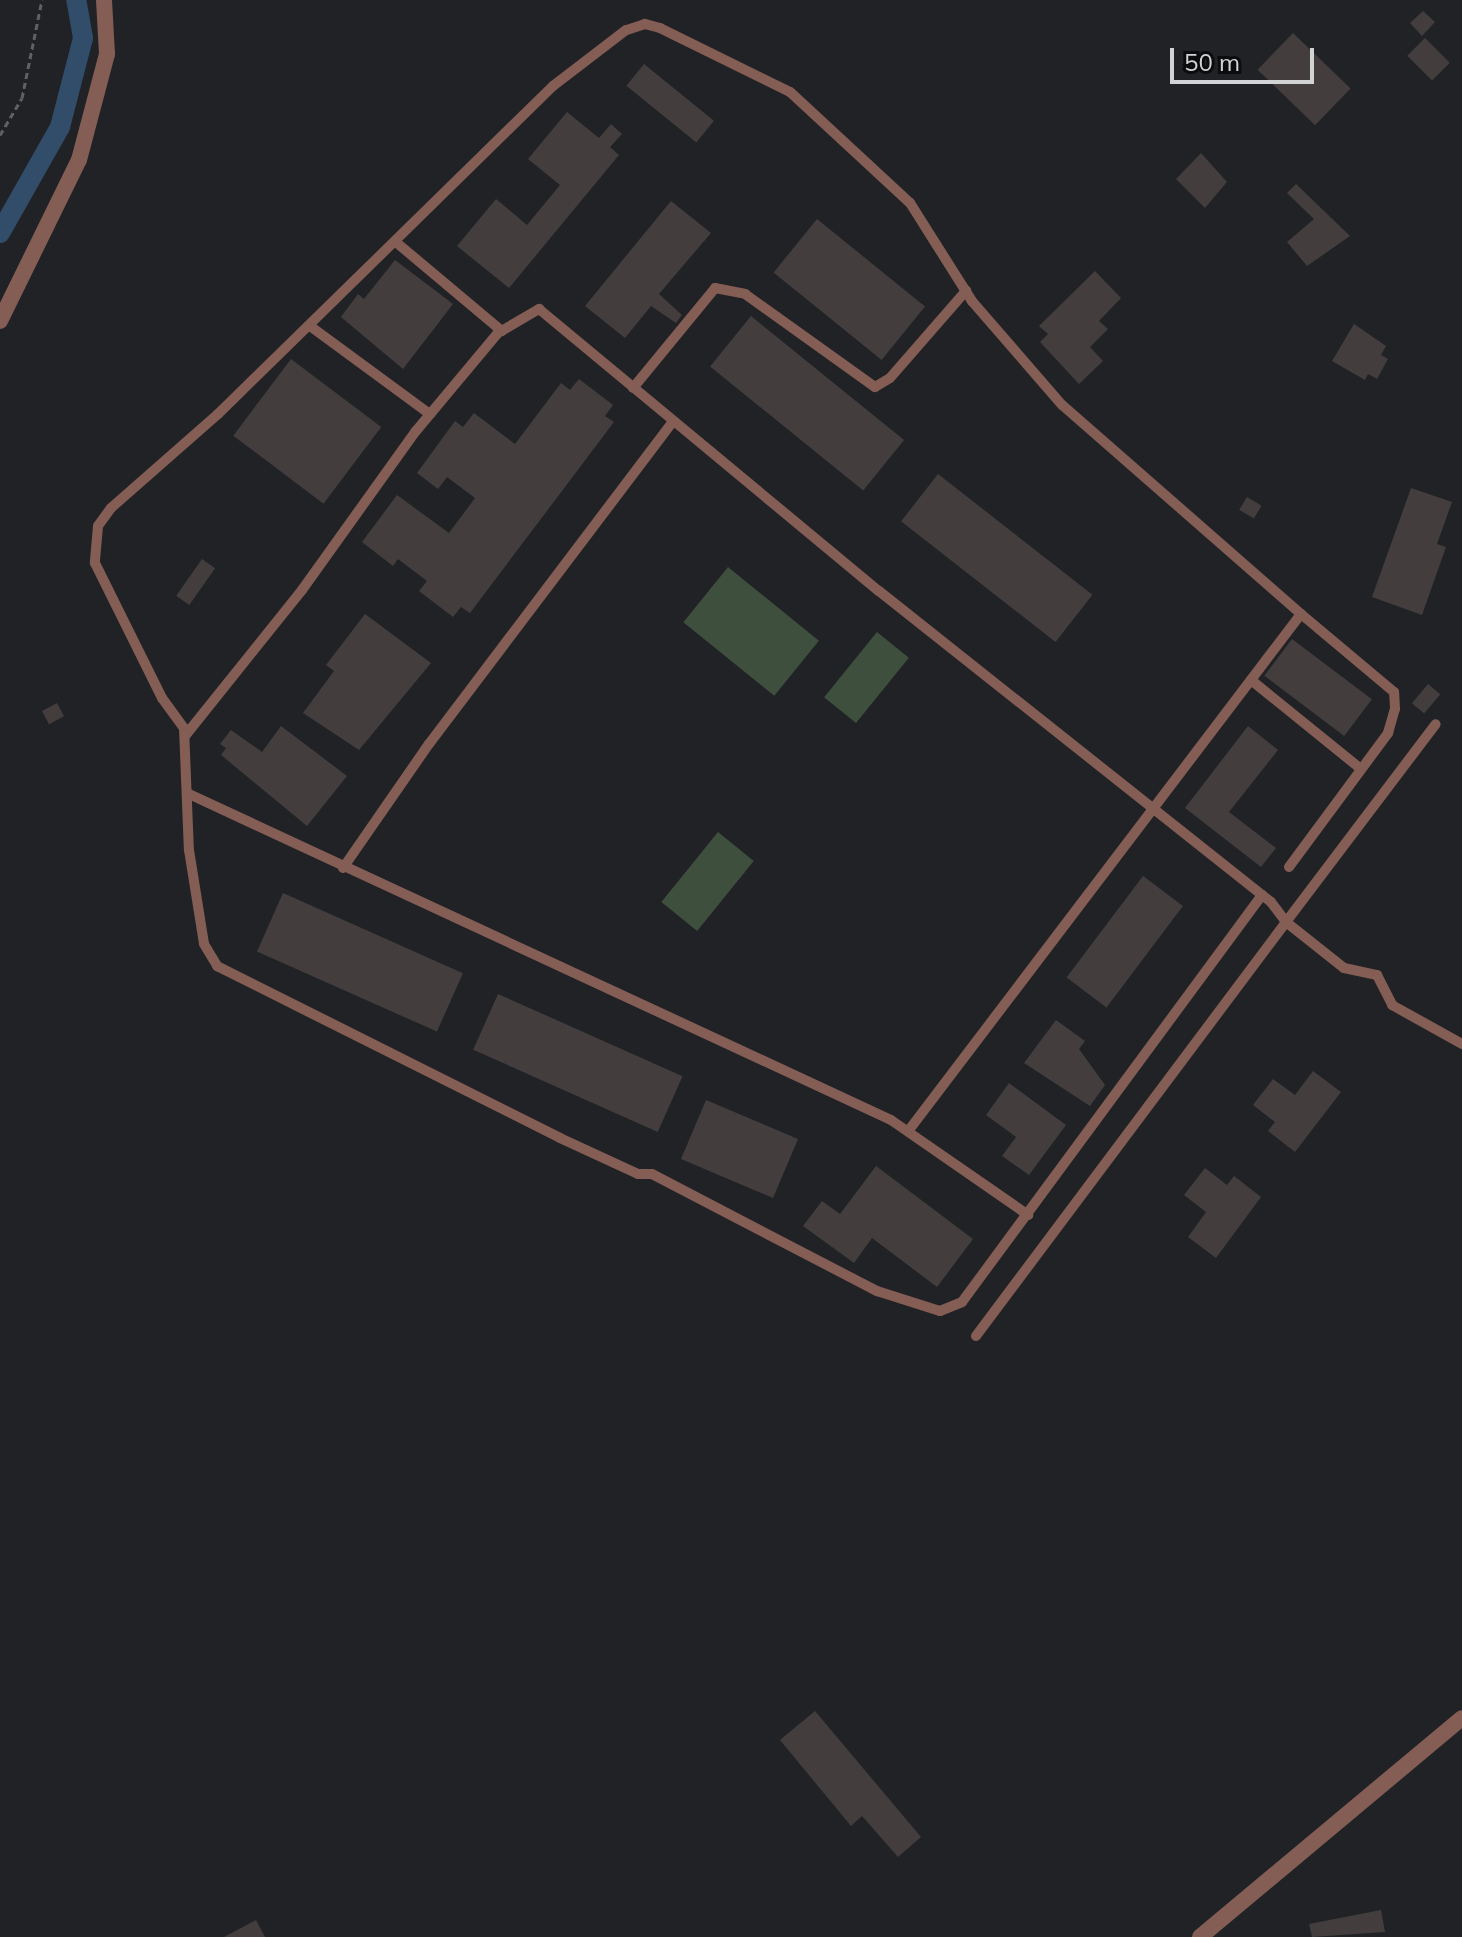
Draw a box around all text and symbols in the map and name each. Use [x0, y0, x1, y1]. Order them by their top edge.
scale bar [1174, 32, 1318, 82]
text: 50 m [1184, 47, 1240, 77]

